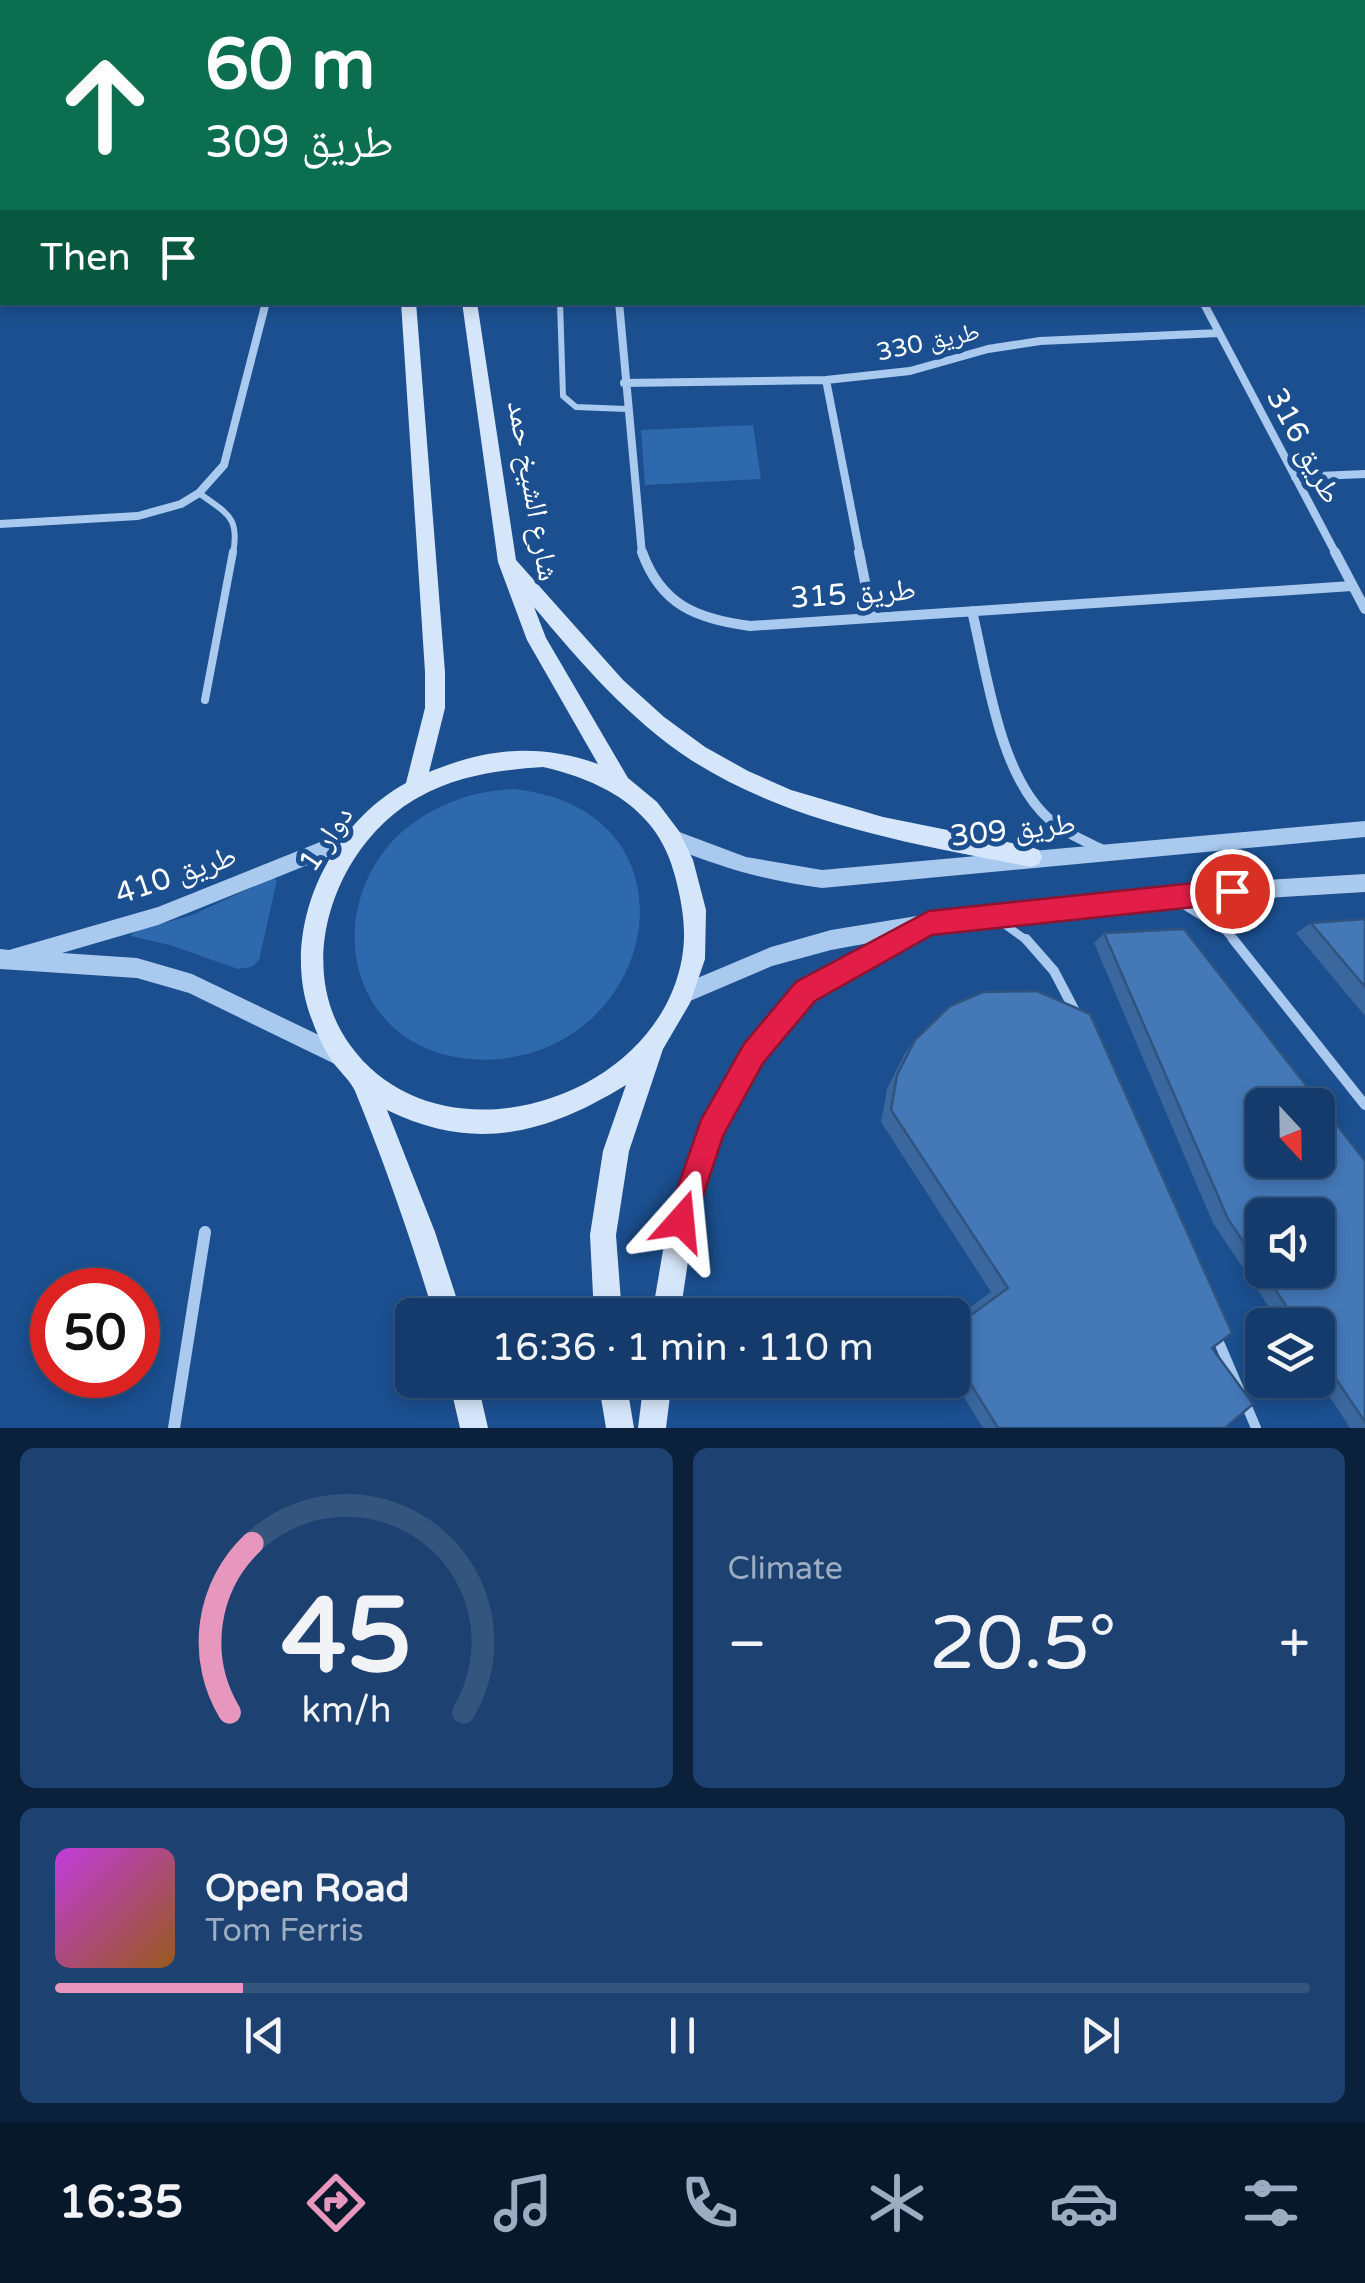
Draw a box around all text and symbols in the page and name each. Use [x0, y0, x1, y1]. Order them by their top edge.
text: 60 m [205, 24, 375, 108]
icon: ahead [40, 40, 170, 170]
text: طريق 309 [205, 116, 394, 170]
icon: arrive [151, 230, 206, 285]
text: Then [40, 235, 131, 281]
street label: طريق 330 [874, 316, 982, 368]
street label: طريق 316 [1258, 382, 1350, 510]
street label: شارع الشيخ حمد [499, 398, 567, 584]
street label: طريق 315 [789, 571, 917, 617]
street label: دوار 1 [291, 799, 361, 879]
street label: طريق 309 [949, 805, 1077, 855]
street label: طريق 410 [110, 837, 242, 913]
pin [1190, 849, 1275, 934]
icon: arrive [1205, 864, 1260, 919]
north arrow [1245, 1088, 1335, 1178]
map controls [1245, 1088, 1335, 1398]
position arrow [629, 1169, 733, 1273]
button: sound [1245, 1198, 1335, 1288]
speed limit sign: 50 [30, 1268, 160, 1398]
button: layers [1245, 1308, 1335, 1398]
text: 16:36 · 1 min · 110 m [491, 1325, 874, 1371]
text: Climate [728, 1550, 843, 1588]
text: 45 [281, 1575, 412, 1700]
text: 20.5° [929, 1599, 1117, 1689]
text: − [728, 1612, 767, 1678]
text: + [1279, 1612, 1310, 1678]
text: km/h [301, 1689, 391, 1732]
text: Open Road [205, 1866, 410, 1912]
text: Tom Ferris [205, 1912, 364, 1950]
icon: previous [237, 2008, 292, 2063]
icon: pause [655, 2008, 710, 2063]
icon: next [1073, 2008, 1128, 2063]
icon: directions [301, 2168, 371, 2238]
icon: music [488, 2168, 558, 2238]
icon: phone [675, 2168, 745, 2238]
icon: climate [862, 2168, 932, 2238]
icon: car [1049, 2168, 1119, 2238]
icon: filters [1236, 2168, 1306, 2238]
text: 16:35 [59, 2176, 183, 2230]

